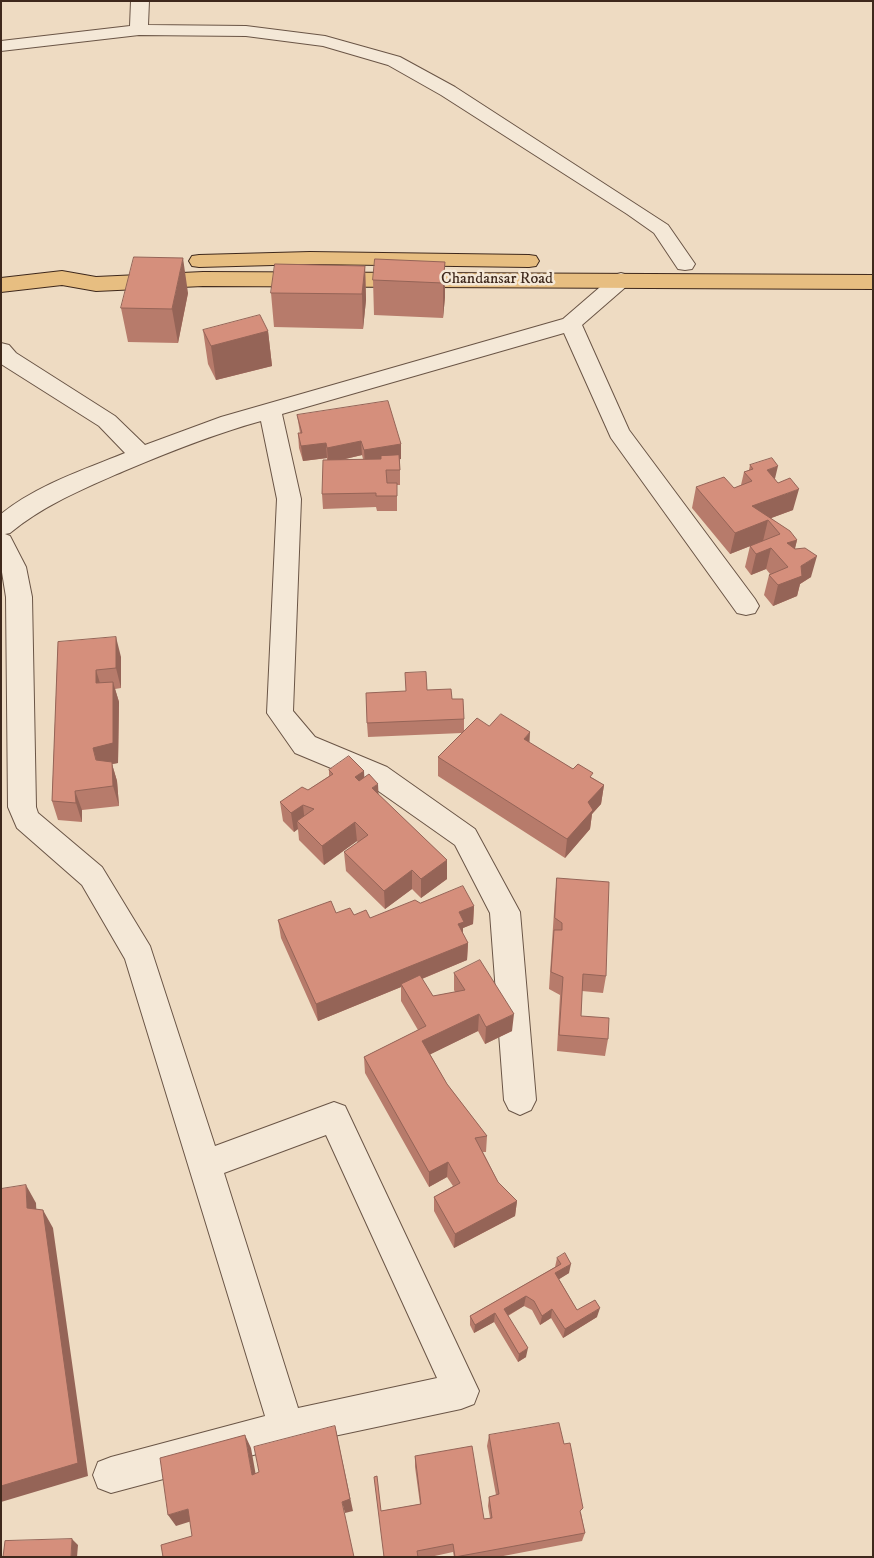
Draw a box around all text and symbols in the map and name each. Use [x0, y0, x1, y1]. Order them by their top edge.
street label: Chandansar Road [441, 270, 553, 290]

